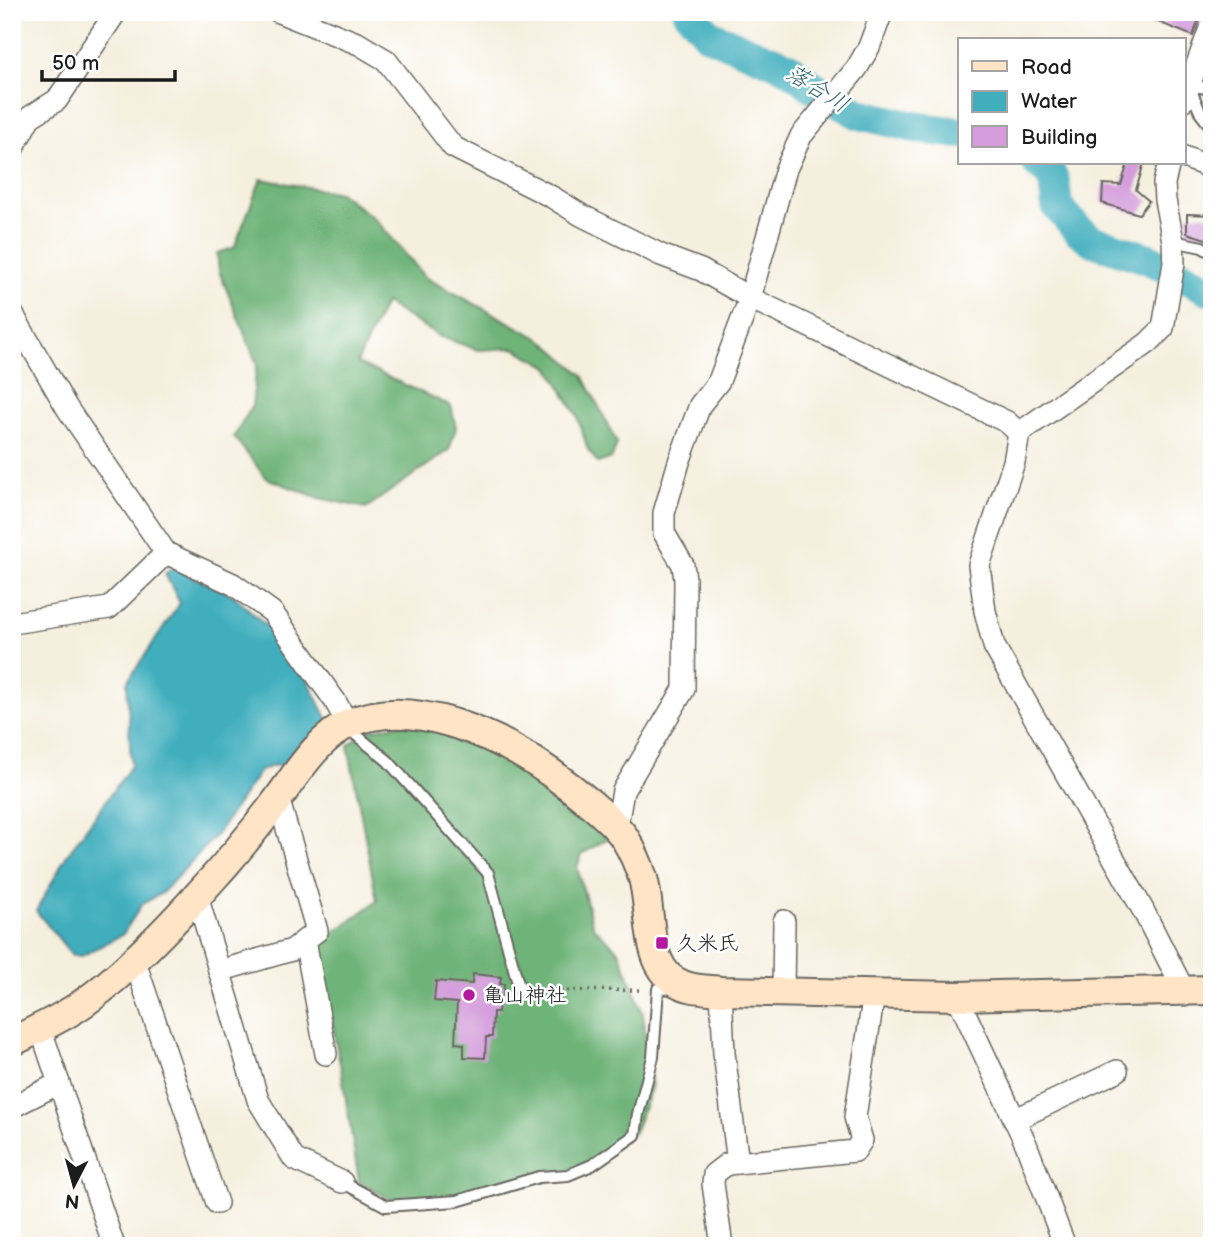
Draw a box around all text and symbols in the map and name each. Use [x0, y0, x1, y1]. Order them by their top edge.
scale bar [42, 38, 175, 82]
legend [958, 38, 1186, 164]
text: 50 m [52, 51, 99, 76]
text: Road [1021, 55, 1072, 80]
water label: 落合川 [781, 59, 854, 119]
text: Water [1021, 89, 1077, 114]
text: Building [1021, 125, 1097, 150]
place label: 久米氏 [676, 931, 739, 956]
marker: 久米氏 [654, 935, 670, 951]
place label: 亀山神社 [483, 983, 567, 1008]
marker: 亀山神社 [461, 987, 477, 1003]
north arrow [38, 1150, 108, 1220]
text: N [64, 1188, 81, 1213]

